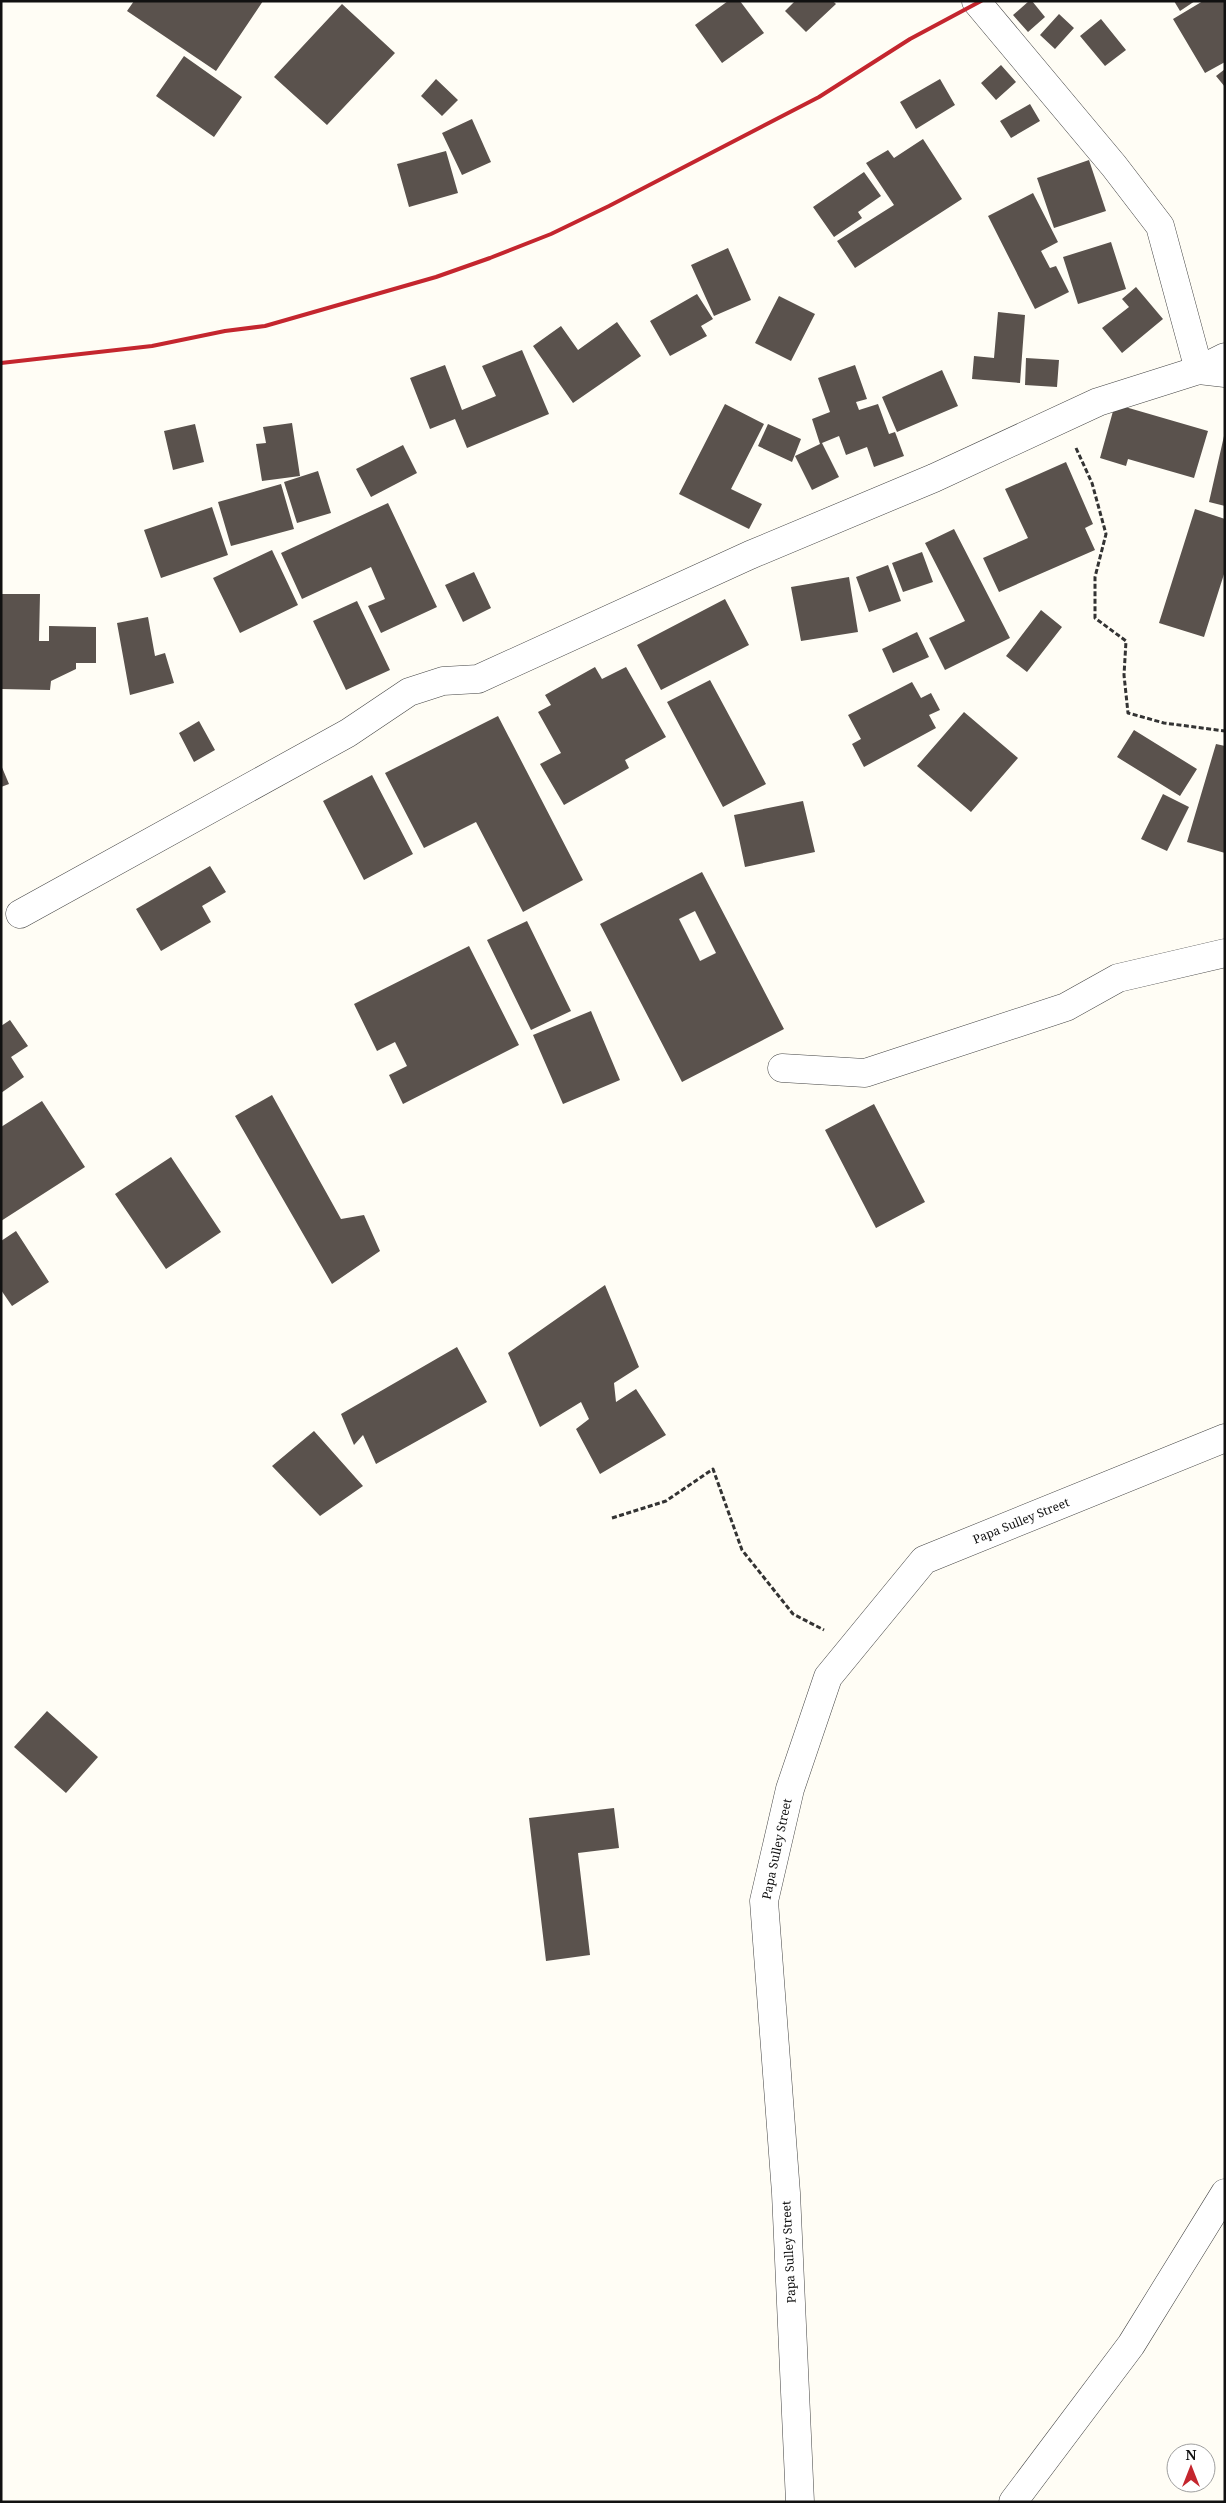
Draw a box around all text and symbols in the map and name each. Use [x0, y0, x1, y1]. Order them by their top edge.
street label: Papa Sulley Street [970, 1493, 1072, 1548]
street label: Papa Sulley Street [758, 1797, 795, 1901]
street label: Papa Sulley Street [777, 2200, 800, 2304]
north arrow [1166, 2443, 1216, 2493]
text: N [1185, 2445, 1197, 2464]

